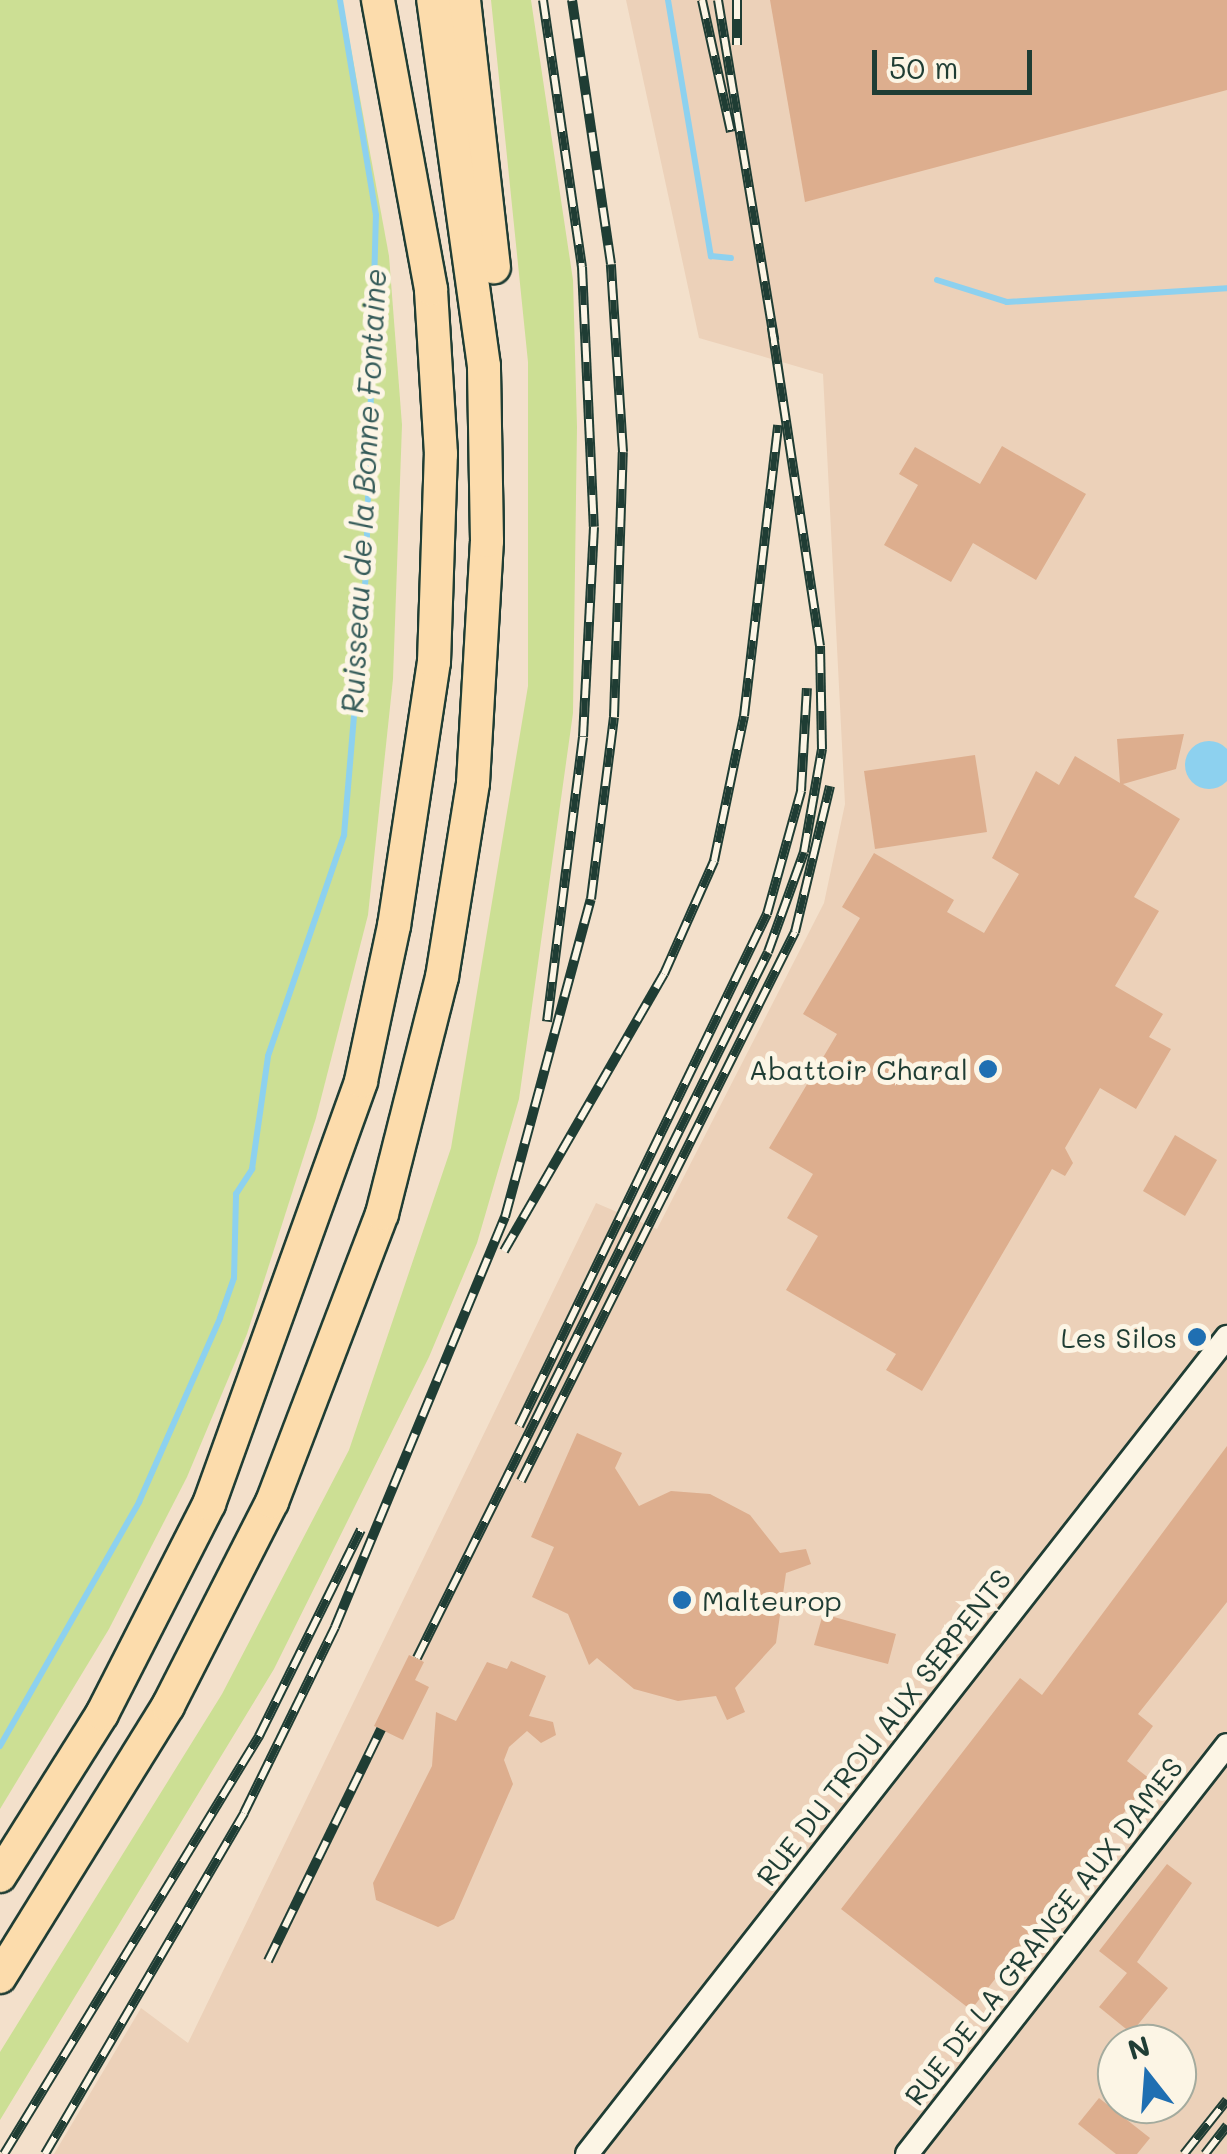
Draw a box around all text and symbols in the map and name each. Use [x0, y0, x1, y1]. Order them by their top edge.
scale bar [877, 30, 1037, 92]
text: 50 m [889, 47, 959, 87]
water label: Ruisseau de la Bonne Fontaine [333, 268, 393, 714]
place label: Abattoir Charal [749, 1052, 968, 1086]
marker: Abattoir Charal [977, 1058, 999, 1080]
place label: Les Silos [1061, 1320, 1177, 1354]
marker: Les Silos [1186, 1326, 1208, 1348]
street label: RUE DU TROU AUX SERPENTS [749, 1562, 1017, 1892]
place label: Malteurop [702, 1583, 842, 1617]
marker: Malteurop [671, 1589, 693, 1611]
street label: RUE DE LA GRANGE AUX DAMES [897, 1751, 1189, 2111]
north arrow [1097, 2024, 1197, 2124]

